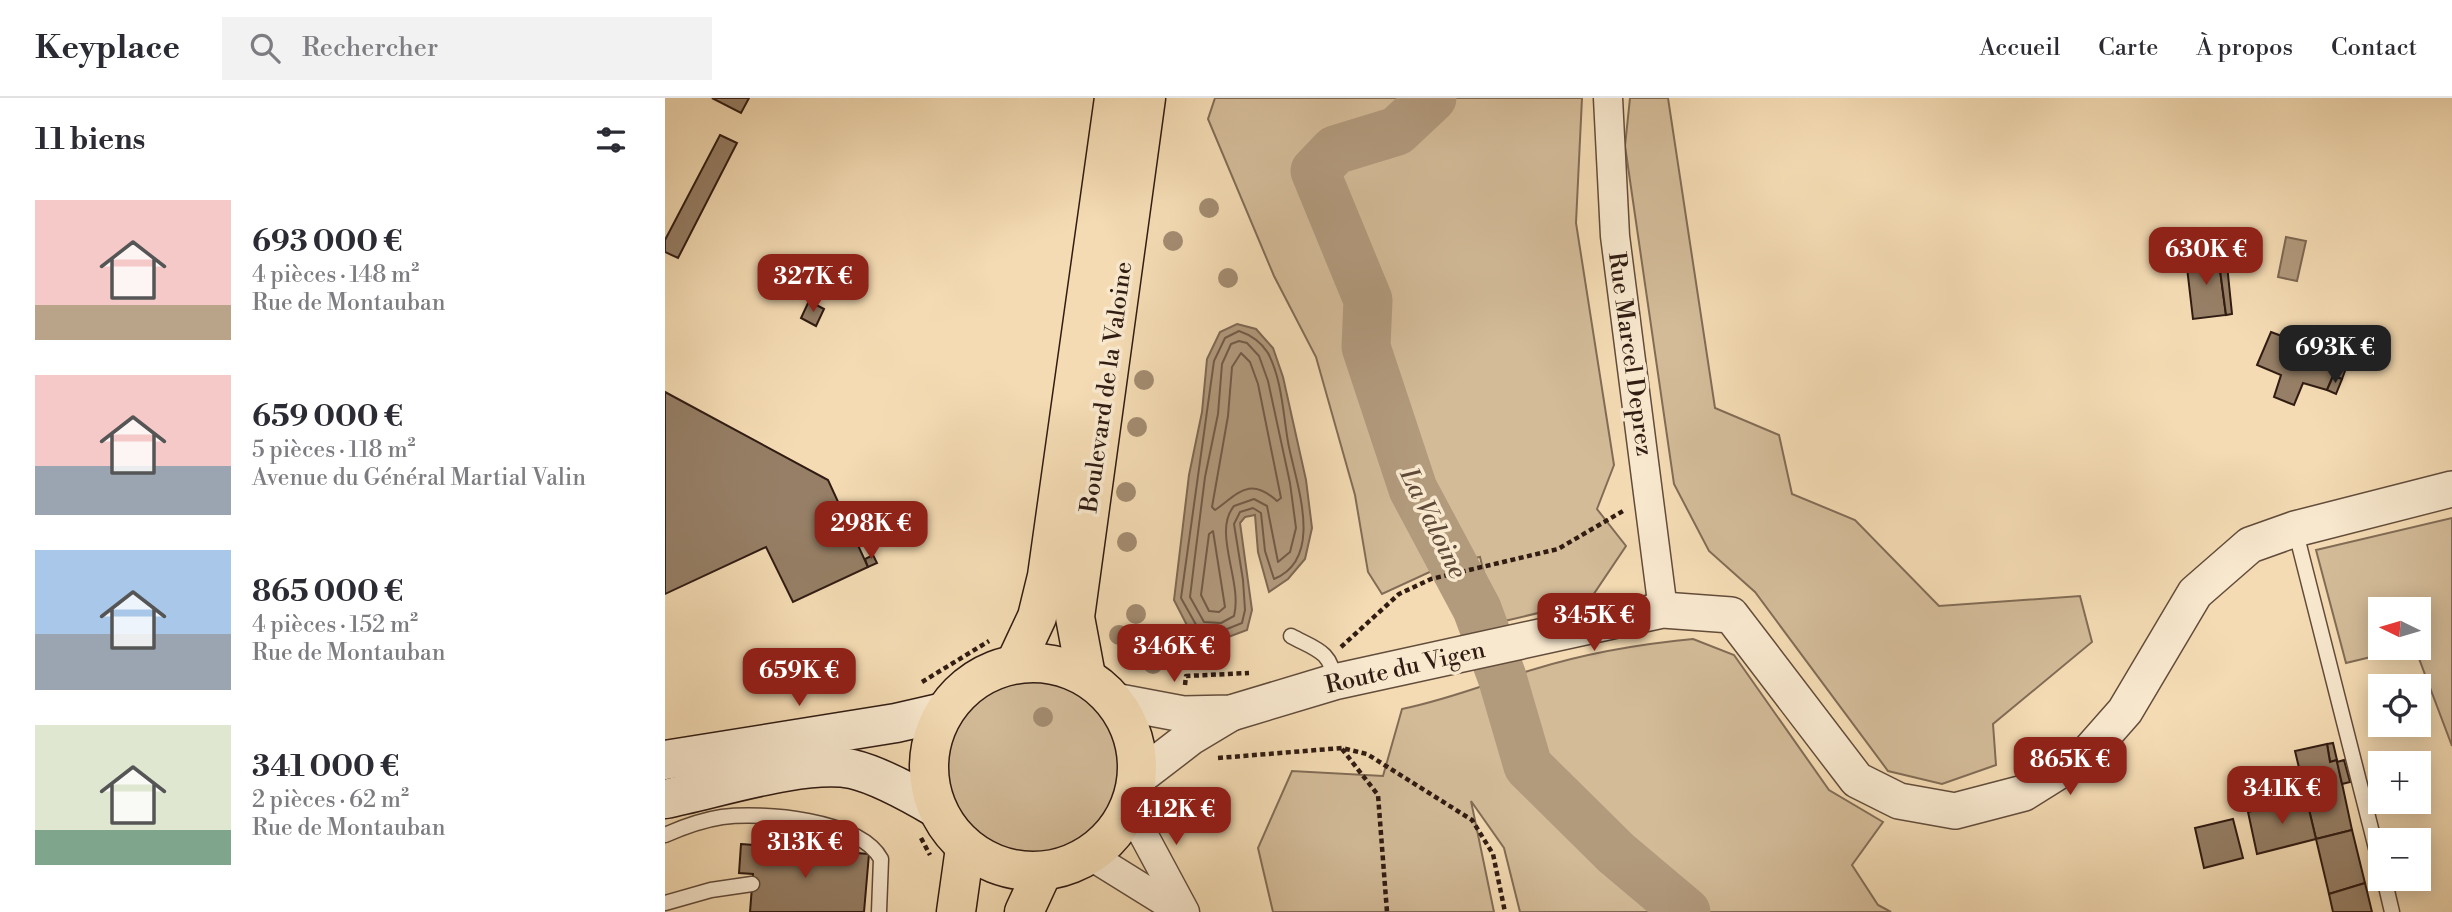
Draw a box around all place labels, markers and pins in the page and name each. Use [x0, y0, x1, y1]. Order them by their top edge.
pin: 630K € [2149, 228, 2263, 287]
pin: 327K € [756, 254, 870, 314]
pin: 693K € [2278, 326, 2392, 385]
pin: 298K € [814, 502, 928, 561]
pin: 345K € [1537, 594, 1651, 653]
pin: 346K € [1117, 624, 1231, 684]
pin: 659K € [742, 648, 856, 708]
pin: 865K € [2013, 738, 2127, 797]
pin: 341K € [2225, 766, 2339, 826]
pin: 412K € [1119, 788, 1233, 847]
pin: 313K € [748, 820, 862, 880]

